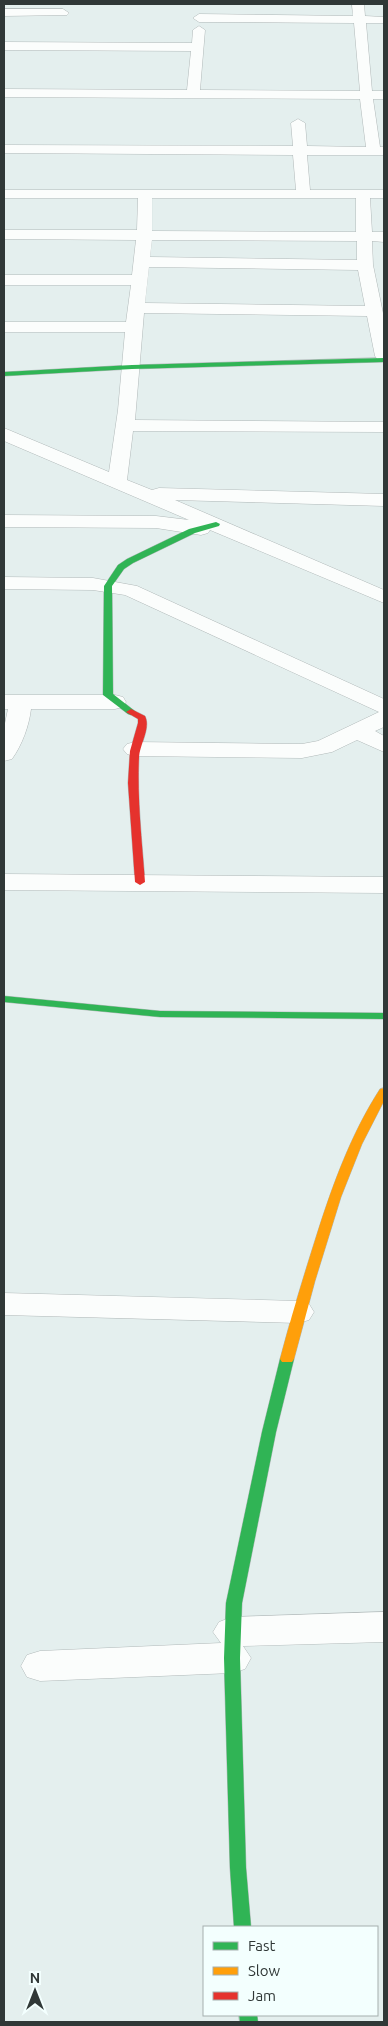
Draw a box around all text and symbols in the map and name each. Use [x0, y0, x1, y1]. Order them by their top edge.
legend [203, 1926, 378, 2016]
text: Fast [248, 1937, 276, 1954]
text: Slow [248, 1962, 281, 1979]
north arrow [10, 1966, 60, 2016]
text: N [30, 1970, 40, 1986]
text: Jam [248, 1987, 276, 2004]

